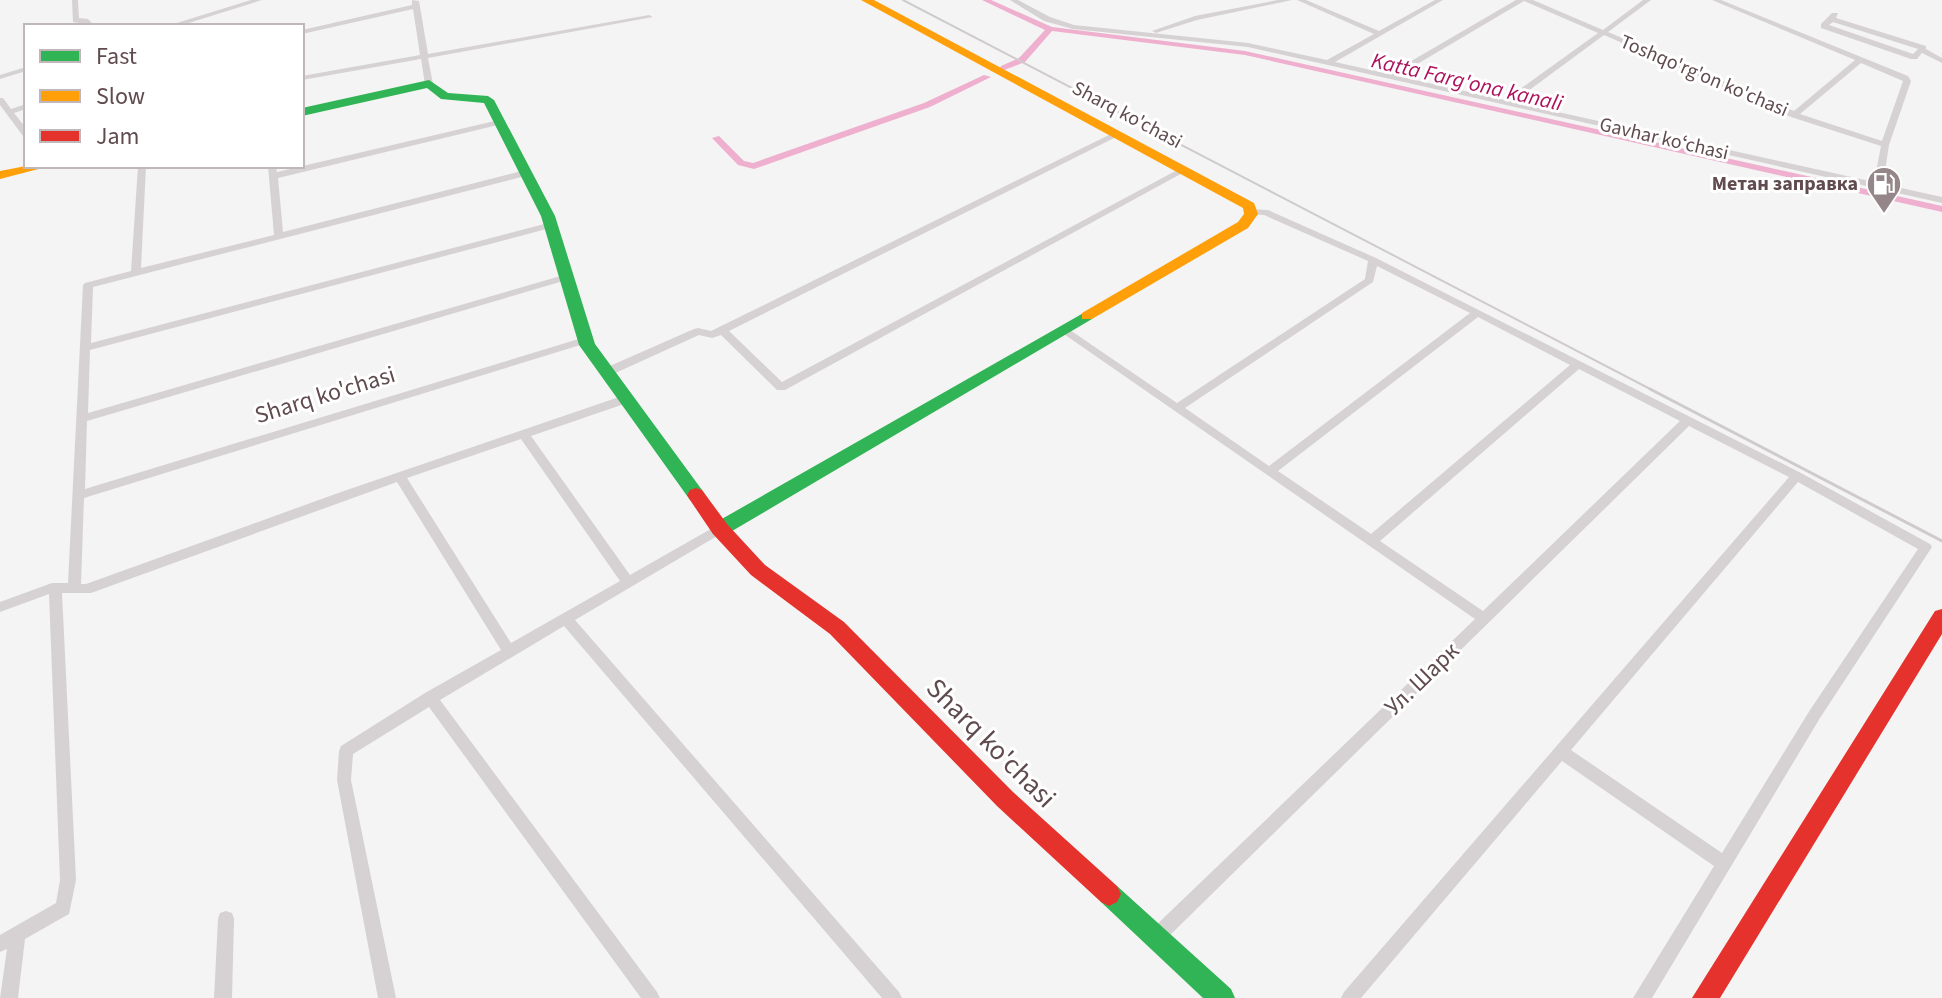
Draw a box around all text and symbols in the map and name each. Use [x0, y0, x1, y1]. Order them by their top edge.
legend [24, 24, 304, 168]
street label: Toshqo'rg'on ko'chasi [1616, 28, 1792, 124]
text: Fast [96, 39, 137, 74]
water label: Katta Farg'ona kanali [1368, 44, 1566, 120]
street label: Sharq ko'chasi [1067, 74, 1187, 156]
text: Slow [96, 79, 145, 114]
street label: Gavhar koʻchasi [1597, 111, 1731, 167]
text: Jam [96, 119, 140, 154]
fuel station icon: Метан заправка [1865, 165, 1903, 215]
place label: Метан заправка [1712, 170, 1858, 198]
street label: Sharq ko'chasi [250, 357, 400, 433]
street label: Ул. Шарк [1377, 634, 1467, 724]
street label: Sharq ko'chasi [917, 669, 1065, 817]

